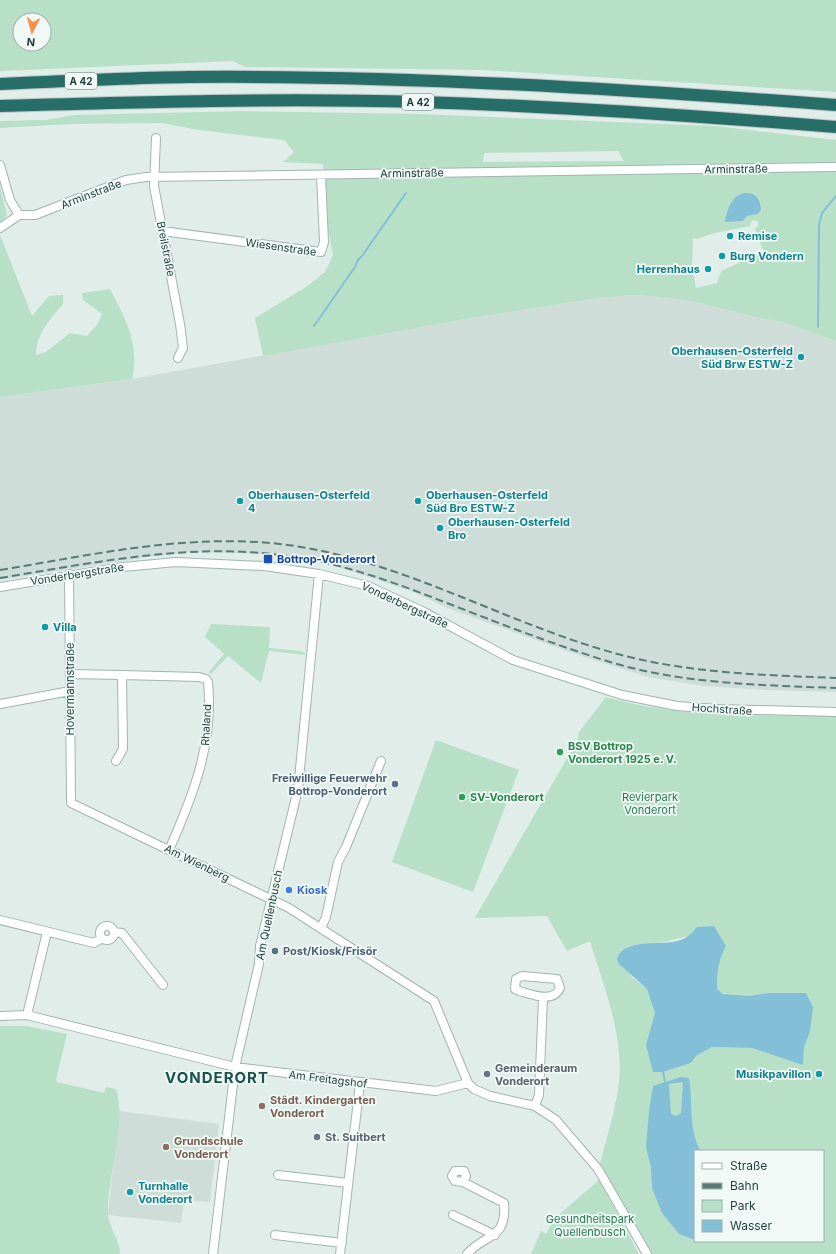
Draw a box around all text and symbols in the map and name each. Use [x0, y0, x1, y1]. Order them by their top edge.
north arrow [12, 12, 52, 52]
text: N [26, 35, 36, 49]
road number: A 42 [65, 73, 97, 89]
road number: A 42 [402, 94, 434, 110]
street label: Arminstraße [704, 161, 768, 177]
street label: Arminstraße [380, 165, 444, 181]
street label: Arminstraße [59, 176, 123, 212]
street label: Breilstraße [154, 220, 178, 278]
place label: Remise [738, 229, 778, 243]
marker: Remise [725, 231, 735, 241]
street label: Wiesenstraße [245, 235, 317, 259]
place label: Burg Vondern [730, 249, 804, 263]
marker: Burg Vondern [717, 251, 727, 261]
place label: Herrenhaus [637, 262, 700, 276]
marker: Herrenhaus [703, 264, 713, 274]
place label: Oberhausen-Osterfeld Süd Brw ESTW-Z [671, 344, 793, 371]
marker: Oberhausen-Osterfeld Süd Brw ESTW-Z [796, 352, 806, 362]
place label: Oberhausen-Osterfeld 4 [248, 488, 370, 515]
place label: Oberhausen-Osterfeld Süd Bro ESTW-Z [426, 488, 548, 515]
marker: Oberhausen-Osterfeld 4 [235, 496, 245, 506]
marker: Oberhausen-Osterfeld Süd Bro ESTW-Z [413, 496, 423, 506]
place label: Oberhausen-Osterfeld Bro [448, 515, 570, 542]
marker: Oberhausen-Osterfeld Bro [435, 523, 445, 533]
place label: Bottrop-Vonderort [277, 552, 376, 566]
marker: Bottrop-Vonderort [262, 553, 274, 565]
street label: Vonderbergstraße [29, 560, 125, 588]
street label: Vonderbergstraße [359, 579, 451, 631]
place label: Villa [53, 620, 77, 634]
marker: Villa [40, 622, 50, 632]
street label: Hovermannstraße [63, 643, 77, 735]
street label: Hochstraße [691, 700, 753, 718]
street label: Rhaland [198, 704, 214, 746]
place label: BSV Bottrop Vonderort 1925 e. V. [568, 739, 677, 766]
marker: BSV Bottrop Vonderort 1925 e. V. [555, 747, 565, 757]
place label: Freiwillige Feuerwehr Bottrop-Vonderort [272, 771, 388, 798]
marker: Freiwillige Feuerwehr Bottrop-Vonderort [390, 779, 400, 789]
place label: SV-Vonderort [470, 790, 544, 804]
park label: Revierpark Vonderort [622, 790, 678, 817]
marker: SV-Vonderort [457, 792, 467, 802]
street label: Am Wienberg [162, 841, 232, 885]
street label: Am Quellenbusch [253, 869, 285, 961]
place label: Kiosk [297, 883, 328, 897]
marker: Kiosk [284, 885, 294, 895]
place label: Post/Kiosk/Frisör [283, 944, 377, 958]
marker: Post/Kiosk/Frisör [270, 946, 280, 956]
place label: Gemeinderaum Vonderort [495, 1061, 577, 1088]
street label: Am Freitagshof [288, 1067, 368, 1091]
place label: Musikpavillon [736, 1067, 811, 1081]
district label: VONDERORT [165, 1068, 269, 1087]
marker: Gemeinderaum Vonderort [482, 1069, 492, 1079]
marker: Musikpavillon [814, 1069, 824, 1079]
place label: Städt. Kindergarten Vonderort [270, 1093, 376, 1120]
marker: Städt. Kindergarten Vonderort [257, 1101, 267, 1111]
place label: St. Suitbert [325, 1130, 385, 1144]
marker: St. Suitbert [312, 1132, 322, 1142]
place label: Grundschule Vonderort [174, 1134, 244, 1161]
marker: Grundschule Vonderort [161, 1142, 171, 1152]
legend [694, 1150, 824, 1242]
text: Straße [730, 1158, 767, 1173]
text: Bahn [730, 1178, 759, 1193]
place label: Turnhalle Vonderort [138, 1179, 192, 1206]
marker: Turnhalle Vonderort [125, 1187, 135, 1197]
text: Park [730, 1198, 756, 1213]
park label: Gesundheitspark Quellenbusch [546, 1212, 634, 1239]
text: Wasser [730, 1218, 773, 1233]

